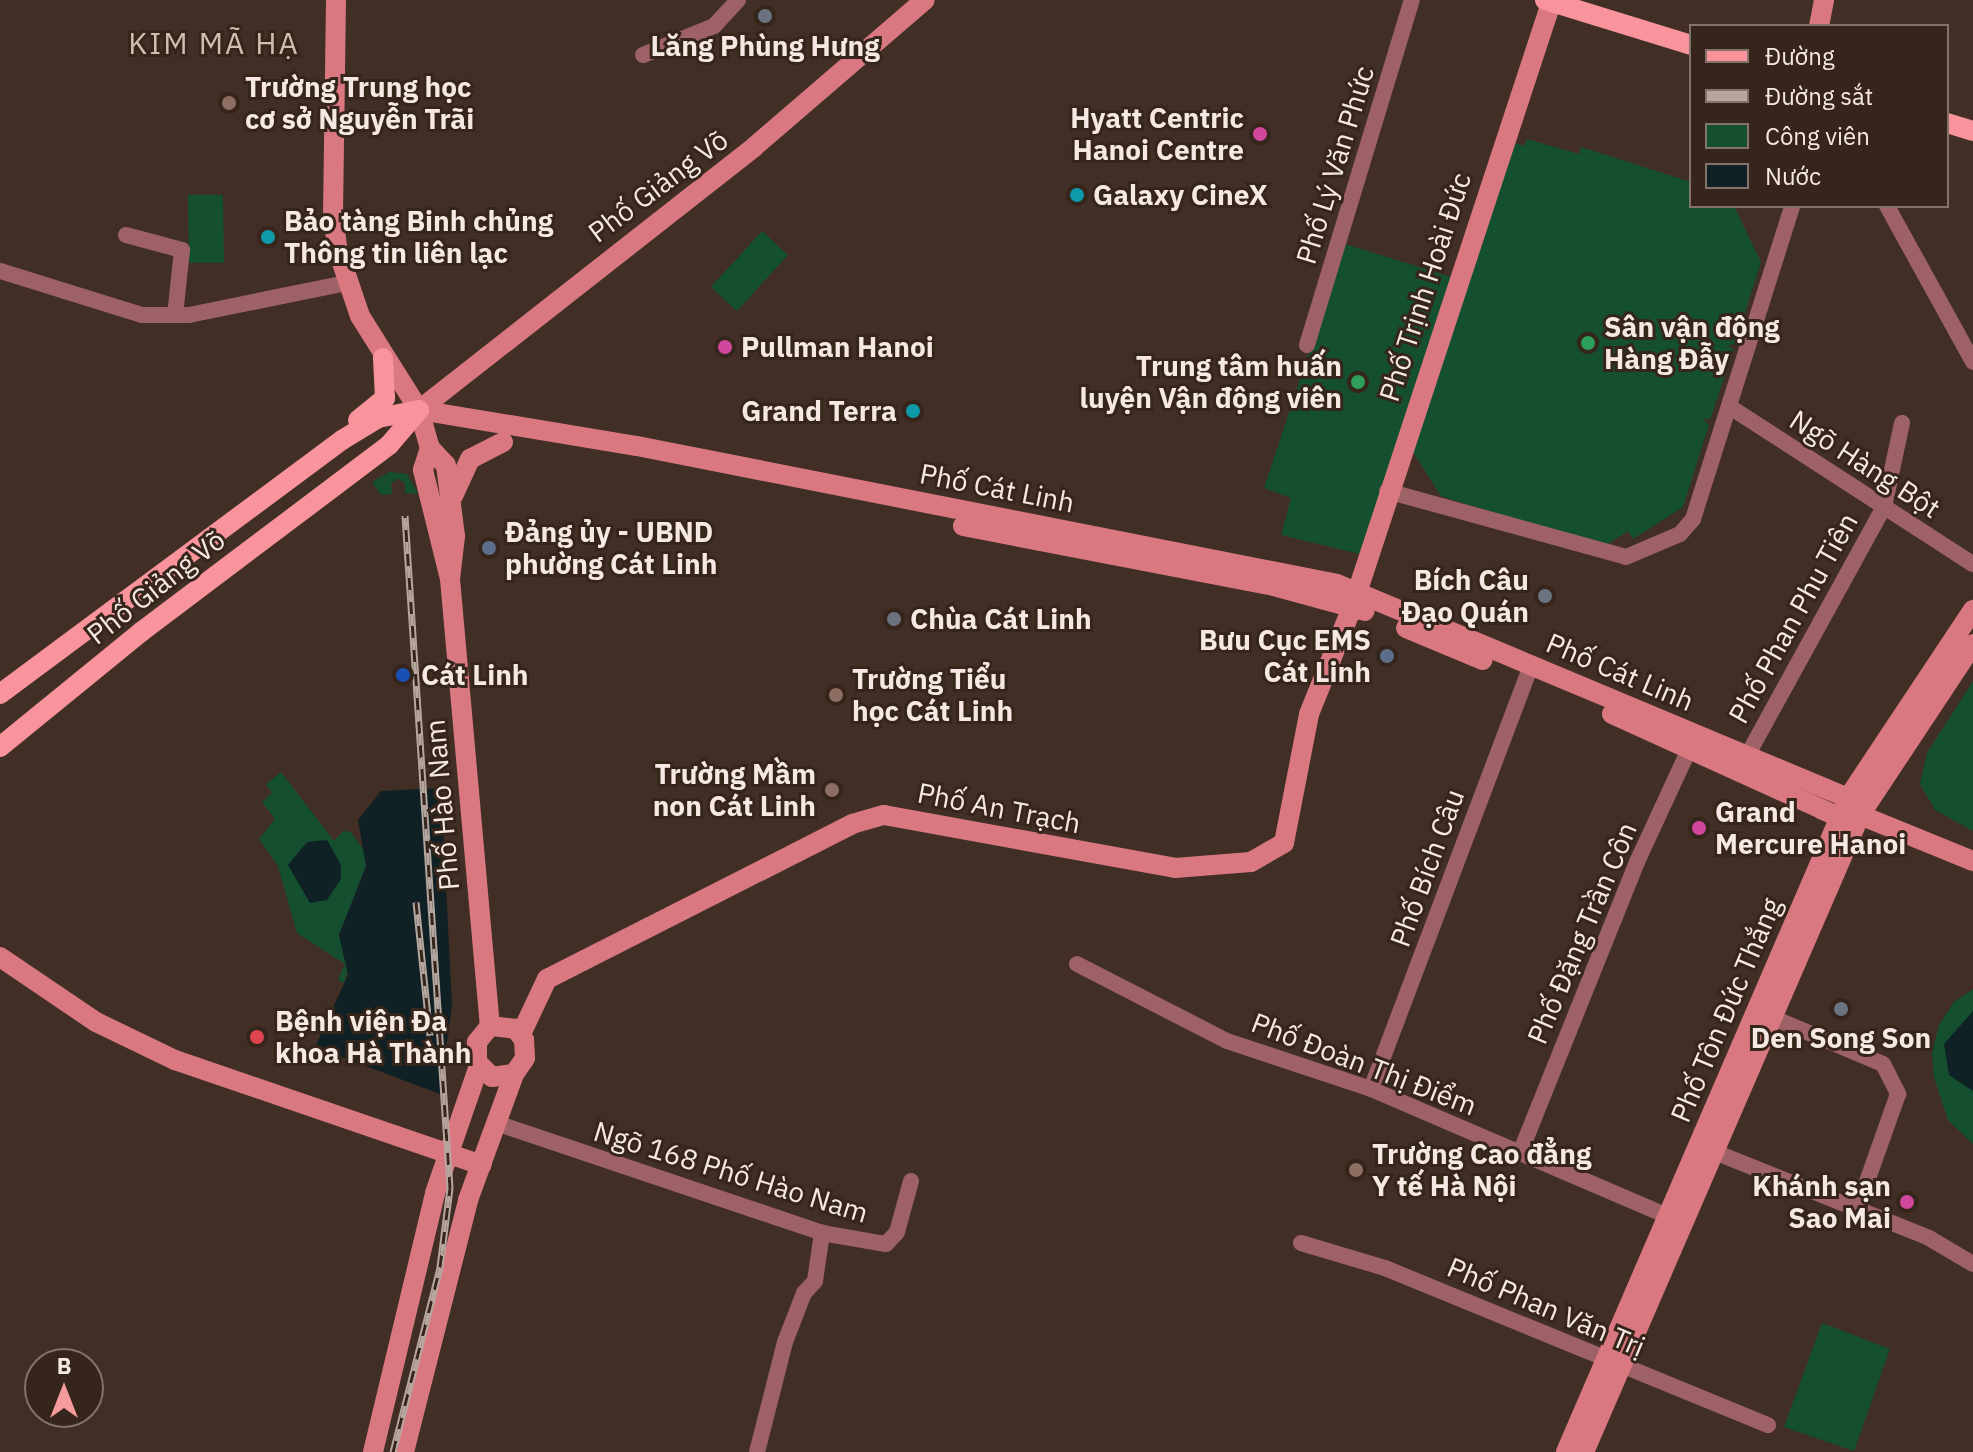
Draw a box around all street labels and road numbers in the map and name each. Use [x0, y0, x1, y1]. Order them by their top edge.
street label: Phố Lý Văn Phức [1289, 62, 1381, 268]
street label: Phố Giảng Võ [582, 123, 734, 249]
street label: Phố Trịnh Hoài Đức [1372, 168, 1478, 406]
street label: Ngõ Hàng Bột [1783, 403, 1947, 525]
street label: Phố Cát Linh [917, 457, 1077, 519]
street label: Phố Phan Phu Tiên [1721, 507, 1865, 729]
street label: Phố Giảng Võ [80, 523, 232, 651]
street label: Phố Cát Linh [1541, 626, 1699, 718]
street label: Phố Hào Nam [418, 718, 466, 892]
street label: Phố An Trạch [915, 776, 1083, 840]
street label: Phố Bích Câu [1383, 785, 1471, 951]
street label: Phố Đặng Trần Côn [1520, 817, 1644, 1049]
street label: Phố Tôn Đức Thắng [1664, 893, 1788, 1127]
street label: Phố Đoàn Thị Điểm [1247, 1006, 1481, 1122]
street label: Ngõ 168 Phố Hào Nam [590, 1114, 872, 1230]
street label: Phố Phan Văn Trị [1442, 1250, 1650, 1364]

